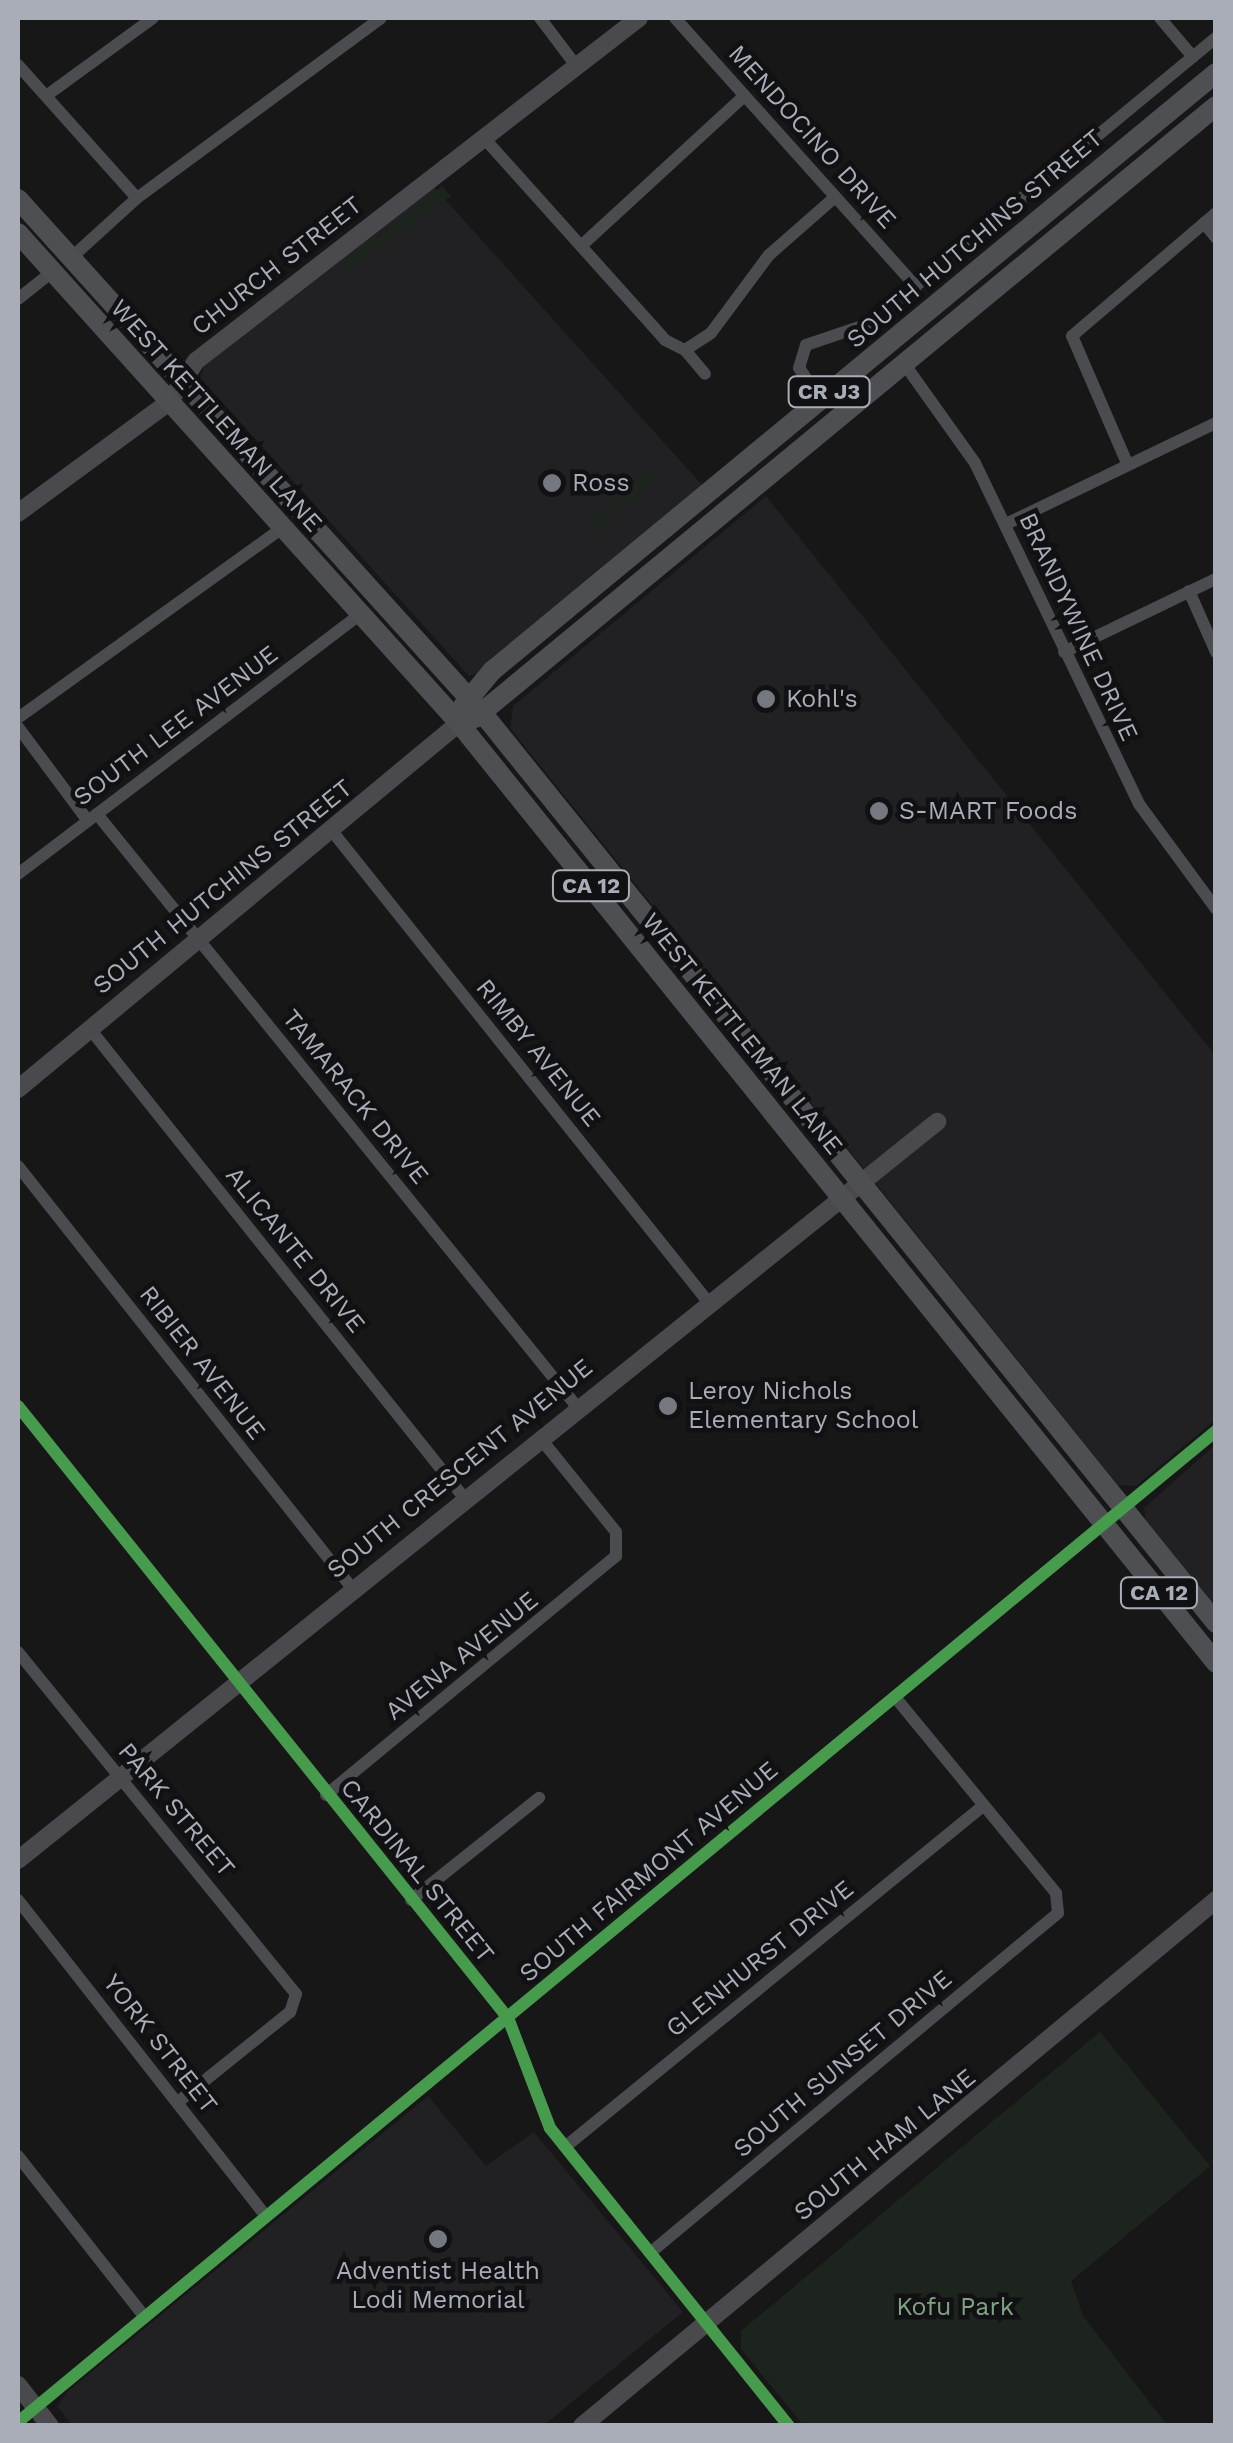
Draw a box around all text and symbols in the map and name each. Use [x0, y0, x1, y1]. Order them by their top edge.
street label: MENDOCINO DRIVE [722, 39, 902, 235]
street label: SOUTH HUTCHINS STREET [841, 123, 1109, 355]
street label: CHURCH STREET [186, 190, 368, 342]
street label: WEST KETTLEMAN LANE [104, 293, 328, 539]
road number: CR J3 [786, 375, 872, 409]
place label: Ross [572, 468, 630, 498]
marker: Ross [541, 472, 563, 494]
street label: BRANDYWINE DRIVE [1012, 508, 1144, 746]
street label: SOUTH LEE AVENUE [68, 639, 284, 813]
place label: Kohl's [786, 684, 858, 714]
marker: Kohl's [755, 688, 777, 710]
street label: SOUTH HUTCHINS STREET [87, 773, 359, 1001]
place label: S-MART Foods [899, 796, 1078, 826]
marker: S-MART Foods [868, 800, 890, 822]
road number: CA 12 [551, 869, 631, 903]
street label: WEST KETTLEMAN LANE [635, 907, 849, 1161]
street label: RIMBY AVENUE [469, 972, 607, 1134]
street label: TAMARACK DRIVE [275, 1004, 435, 1190]
street label: ALICANTE DRIVE [219, 1161, 371, 1339]
street label: RIBIER AVENUE [132, 1280, 272, 1446]
street label: SOUTH CRESCENT AVENUE [321, 1352, 599, 1586]
place label: Leroy Nichols Elementary School [688, 1377, 919, 1436]
marker: Leroy Nichols Elementary School [657, 1395, 679, 1417]
road number: CA 12 [1119, 1576, 1199, 1610]
street label: AVENA AVENUE [379, 1585, 545, 1727]
street label: PARK STREET [111, 1737, 241, 1883]
street label: SOUTH FAIRMONT AVENUE [513, 1755, 785, 1989]
street label: CARDINAL STREET [334, 1773, 500, 1969]
street label: GLENHURST DRIVE [660, 1874, 860, 2044]
street label: SOUTH SUNSET DRIVE [728, 1964, 958, 2164]
street label: YORK STREET [96, 1969, 224, 2119]
street label: SOUTH HAM LANE [788, 2063, 982, 2227]
marker: Adventist Health Lodi Memorial [425, 2226, 451, 2252]
place label: Adventist Health Lodi Memorial [336, 2257, 540, 2316]
park label: Kofu Park [896, 2292, 1014, 2322]

